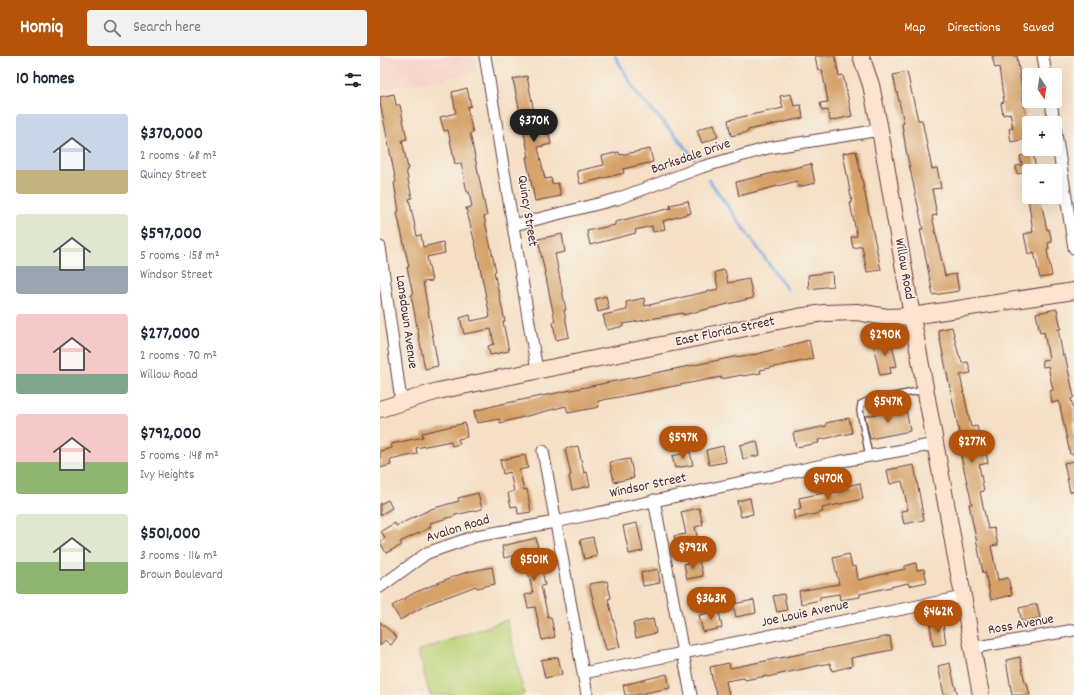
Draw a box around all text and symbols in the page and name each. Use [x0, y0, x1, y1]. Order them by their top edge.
search box [87, 10, 367, 46]
text: Homiq [20, 15, 63, 42]
icon: search [101, 17, 123, 39]
text: Search here [133, 17, 201, 39]
text: Map [904, 18, 926, 38]
text: Directions [948, 18, 1001, 38]
text: Saved [1023, 18, 1054, 38]
text: 10 homes [16, 68, 75, 92]
north arrow [1022, 68, 1062, 108]
map controls [1022, 68, 1062, 204]
icon: filters [342, 69, 364, 91]
pin: $370K [506, 109, 562, 143]
text: $370K [519, 112, 549, 131]
button: + [1022, 116, 1062, 156]
text: $370,000 [140, 123, 203, 147]
icon: home [48, 130, 96, 178]
street label: Barksdale Drive [649, 134, 733, 180]
text: 2 rooms · 68 m² [140, 147, 217, 166]
button: − [1022, 164, 1062, 204]
text: Quincy Street [140, 166, 207, 185]
street label: Quincy Street [512, 174, 542, 248]
text: $597,000 [140, 223, 202, 247]
icon: home [48, 230, 96, 278]
street label: Willow Road [889, 237, 919, 301]
text: 5 rooms · 158 m² [140, 247, 219, 266]
text: Windsor Street [140, 266, 213, 285]
street label: Lansdown Avenue [390, 274, 422, 370]
street label: East Florida Street [673, 312, 777, 352]
text: $277,000 [140, 323, 200, 347]
pin: $290K [857, 323, 913, 357]
text: $290K [869, 326, 901, 345]
icon: home [48, 330, 96, 378]
text: 2 rooms · 70 m² [140, 347, 217, 366]
text: Willow Road [140, 366, 197, 385]
pin: $547K [860, 390, 916, 424]
text: $547K [874, 393, 903, 412]
text: $792,000 [140, 423, 201, 447]
pin: $597K [655, 426, 711, 460]
text: $597K [668, 429, 698, 448]
icon: home [48, 430, 96, 478]
pin: $277K [944, 430, 1000, 464]
text: $277K [958, 433, 986, 452]
text: 5 rooms · 148 m² [140, 447, 219, 466]
text: Ivy Heights [140, 466, 194, 485]
pin: $470K [800, 467, 856, 501]
street label: Windsor Street [608, 468, 688, 504]
text: $470K [813, 470, 843, 489]
street label: Avalon Road [424, 510, 492, 548]
text: $501,000 [140, 523, 201, 547]
icon: home [48, 530, 96, 578]
pin: $792K [665, 536, 721, 570]
text: $792K [678, 539, 708, 558]
text: 3 rooms · 116 m² [140, 547, 217, 566]
pin: $501K [506, 548, 562, 582]
text: $501K [520, 551, 548, 570]
text: Brown Boulevard [140, 566, 223, 585]
pin: $363K [683, 587, 739, 621]
text: $363K [696, 590, 726, 609]
street label: Joe Louis Avenue [760, 595, 850, 633]
pin: $462K [910, 600, 966, 634]
text: $462K [923, 603, 953, 622]
street label: Ross Avenue [987, 609, 1055, 641]

